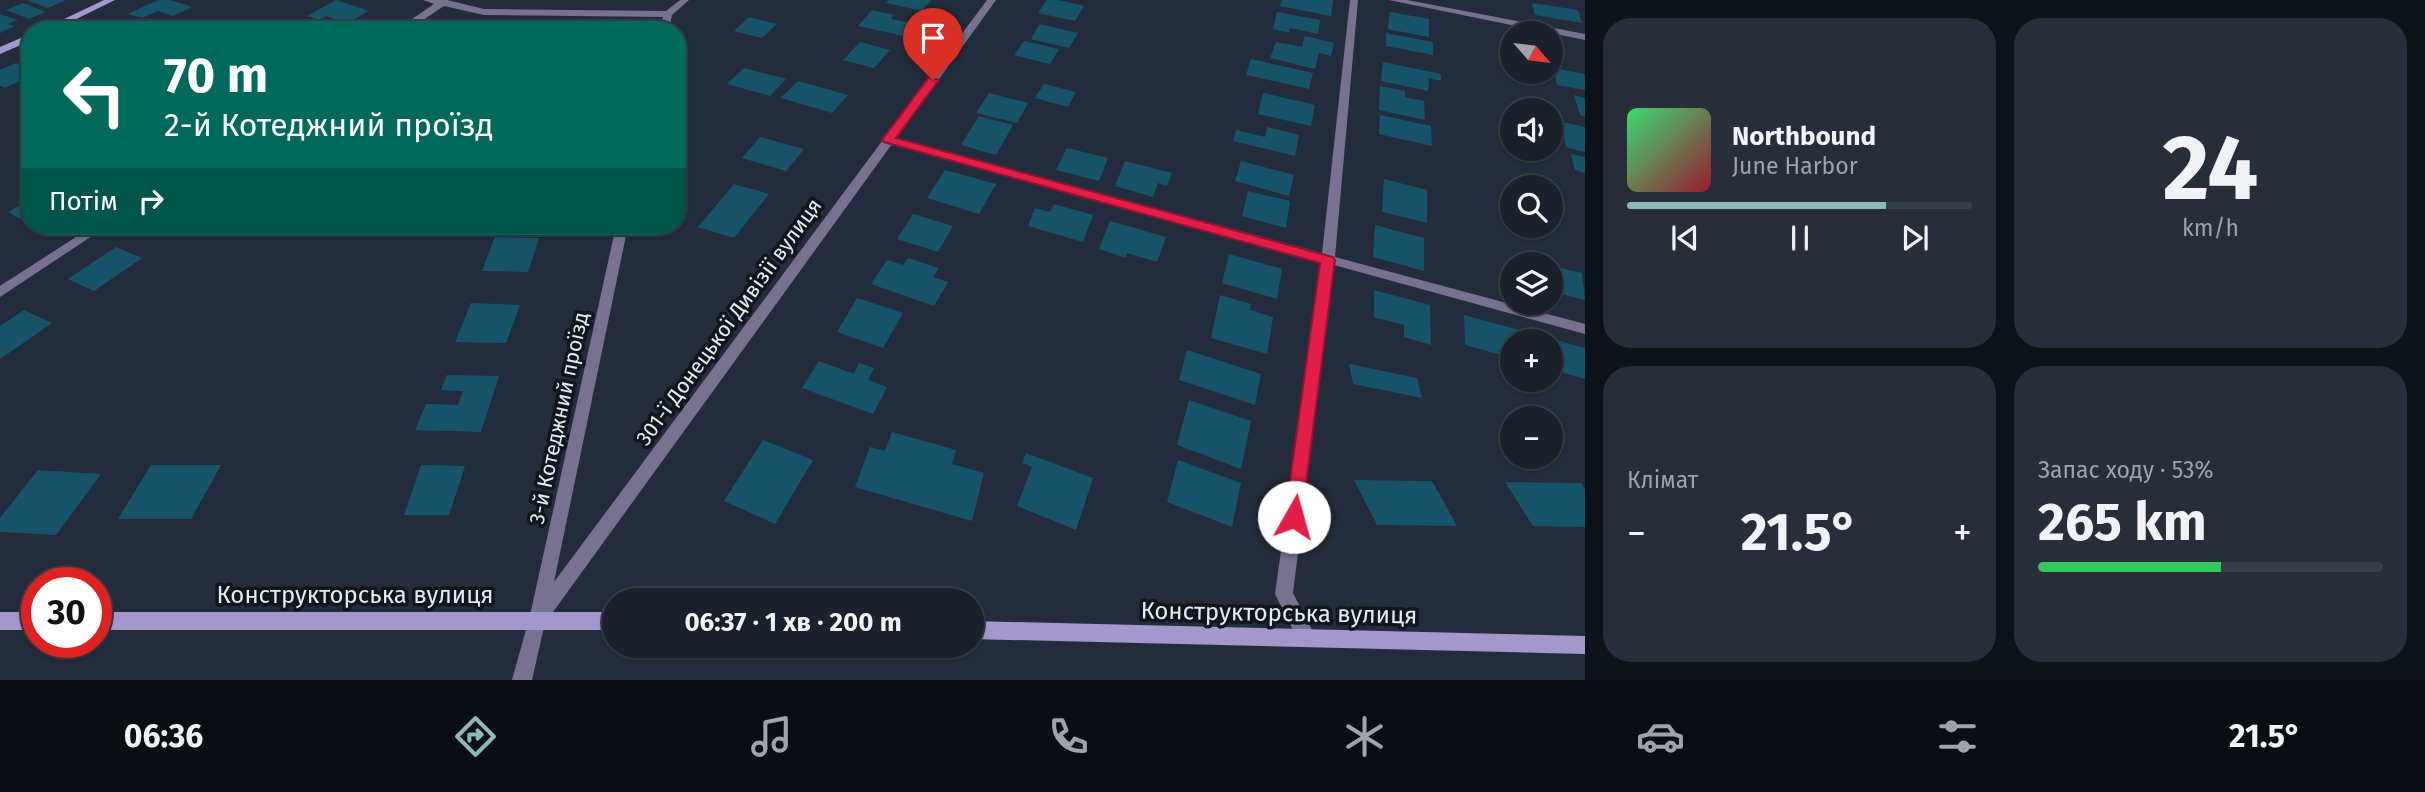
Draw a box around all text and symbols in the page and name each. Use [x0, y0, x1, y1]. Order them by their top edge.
pin [903, 8, 963, 80]
icon: arrive [914, 19, 952, 57]
north arrow [1500, 21, 1563, 84]
map controls [1500, 21, 1563, 469]
text: 70 m [164, 46, 268, 105]
icon: left [49, 49, 140, 140]
button: sound [1500, 98, 1563, 161]
text: 2-й Котеджний проїзд [164, 106, 493, 144]
text: 24 [2163, 114, 2258, 223]
text: Northbound [1732, 121, 1876, 152]
text: June Harbor [1732, 152, 1858, 180]
button: search [1500, 175, 1563, 238]
icon: right [132, 182, 170, 220]
text: Потім [49, 186, 118, 217]
street label: 301-ї Донецької Дивізії вулиця [631, 193, 827, 451]
text: km/h [2182, 214, 2239, 242]
icon: previous [1666, 219, 1704, 257]
icon: pause [1781, 219, 1819, 257]
icon: next [1896, 219, 1934, 257]
button: layers [1500, 252, 1563, 315]
street label: 3-й Котеджний проїзд [524, 310, 594, 526]
button: + [1500, 329, 1563, 392]
button: − [1500, 406, 1563, 469]
text: Запас ходу · 53% [2038, 456, 2214, 484]
text: Клімат [1627, 466, 1698, 494]
position arrow [1257, 480, 1331, 554]
text: 265 km [2038, 491, 2207, 554]
text: 21.5° [1741, 501, 1858, 564]
text: − [1627, 510, 1646, 556]
text: + [1953, 510, 1972, 556]
speed limit sign: 30 [21, 567, 112, 658]
street label: Конструкторська вулиця [217, 581, 493, 609]
street label: Конструкторська вулиця [1140, 597, 1418, 629]
text: 06:37 · 1 хв · 200 m [684, 607, 902, 638]
icon: directions [451, 712, 500, 761]
icon: music [747, 712, 796, 761]
icon: phone [1044, 712, 1093, 761]
icon: climate [1340, 712, 1389, 761]
icon: car [1636, 712, 1685, 761]
icon: filters [1933, 712, 1982, 761]
text: 06:36 [124, 717, 203, 755]
text: 21.5° [2229, 717, 2301, 755]

